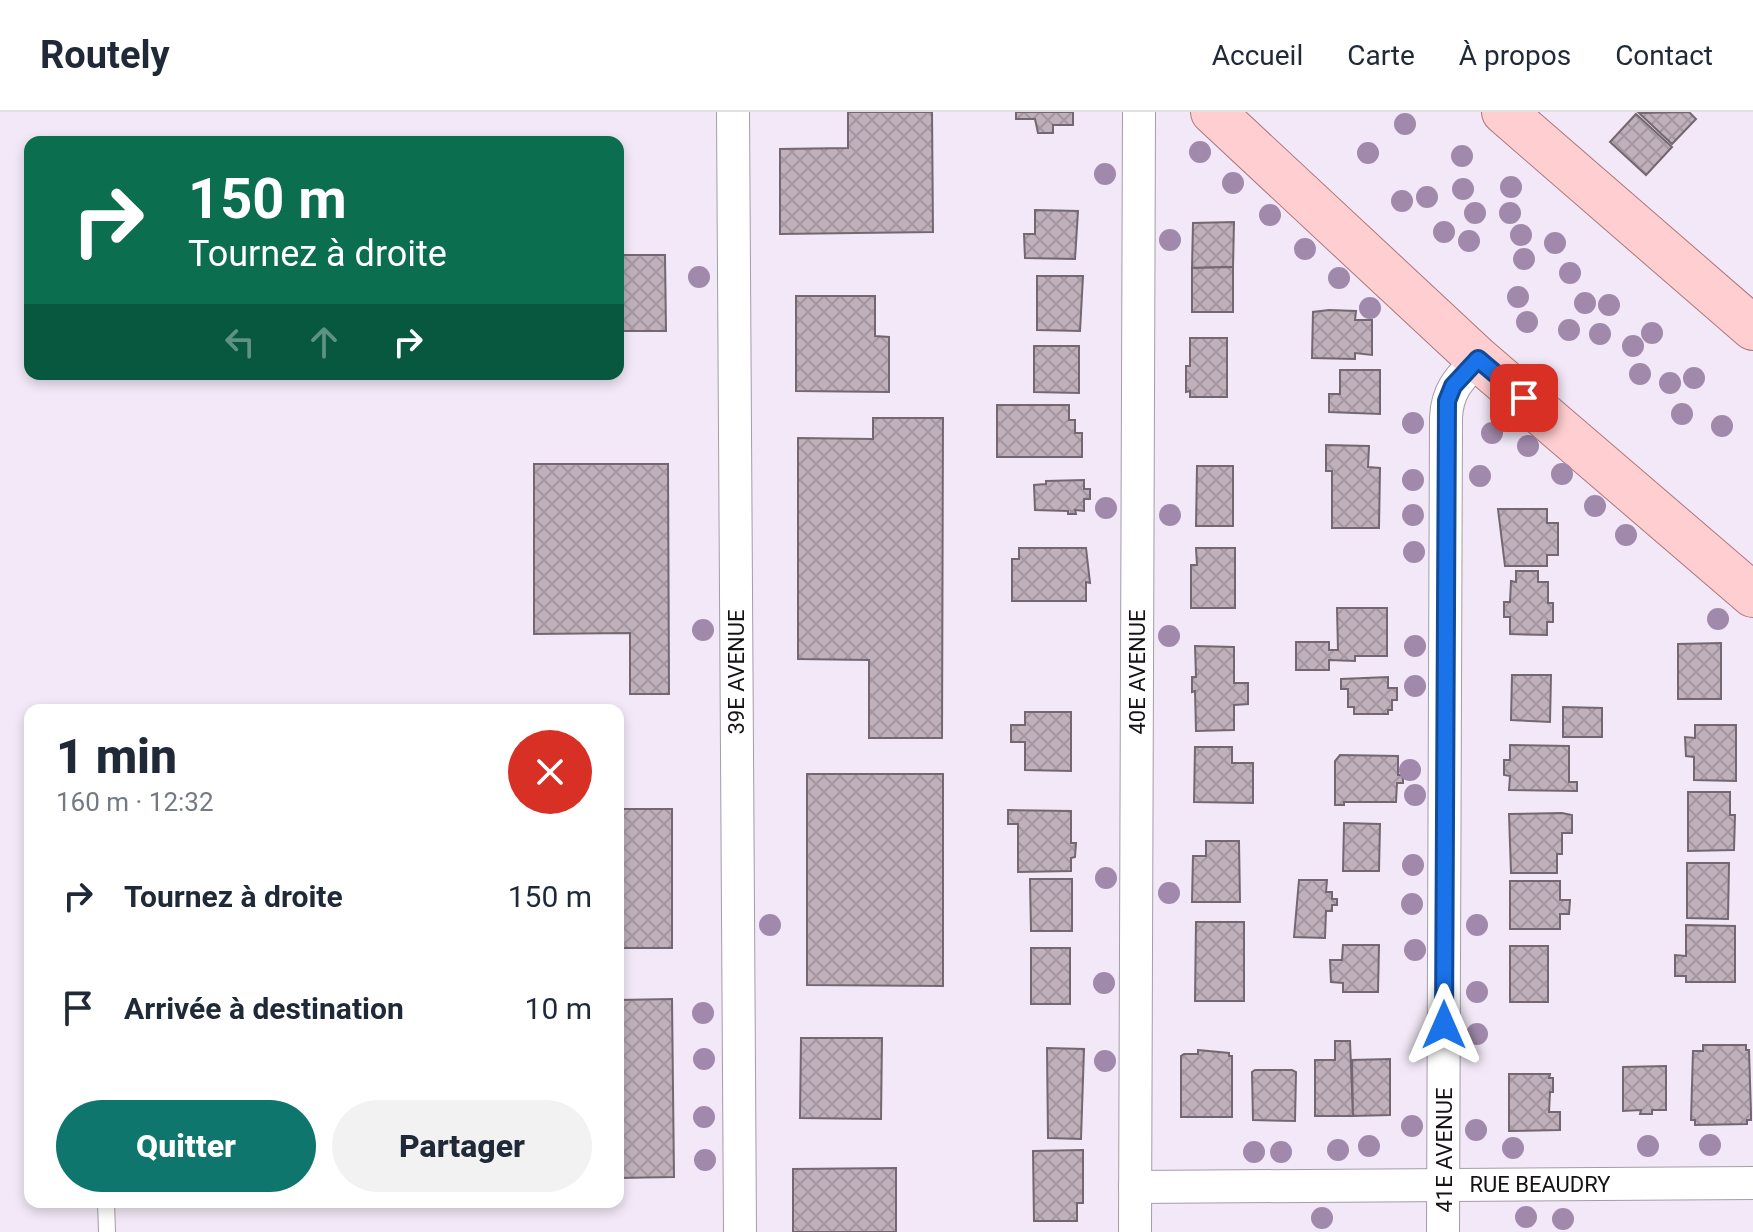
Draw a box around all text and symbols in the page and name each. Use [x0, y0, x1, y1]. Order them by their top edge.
text: Routely [40, 33, 170, 77]
text: Accueil [1212, 39, 1303, 72]
text: Carte [1347, 39, 1415, 72]
text: À propos [1459, 39, 1571, 72]
text: Contact [1615, 39, 1713, 72]
text: 150 m [188, 166, 347, 232]
icon: right [56, 168, 160, 272]
text: Tournez à droite [188, 233, 447, 275]
icon: left [218, 320, 262, 364]
icon: ahead [302, 320, 346, 364]
icon: right [386, 320, 430, 364]
pin [1490, 364, 1558, 432]
icon: arrive [1502, 376, 1546, 420]
street label: 39E AVENUE [724, 609, 749, 735]
street label: 40E AVENUE [1125, 609, 1150, 735]
text: 1 min [56, 728, 177, 785]
button: close [508, 730, 592, 814]
text: 160 m · 12:32 [56, 787, 214, 817]
icon: right [56, 874, 100, 918]
text: Tournez à droite [124, 879, 343, 914]
text: 150 m [508, 879, 592, 914]
position arrow [1402, 983, 1486, 1067]
icon: arrive [56, 986, 100, 1030]
text: Arrivée à destination [124, 991, 404, 1026]
text: 10 m [525, 991, 592, 1026]
street label: 41E AVENUE [1432, 1087, 1457, 1213]
button: Quitter [56, 1100, 316, 1192]
button: Partager [332, 1100, 592, 1192]
street label: RUE BEAUDRY [1469, 1172, 1611, 1197]

